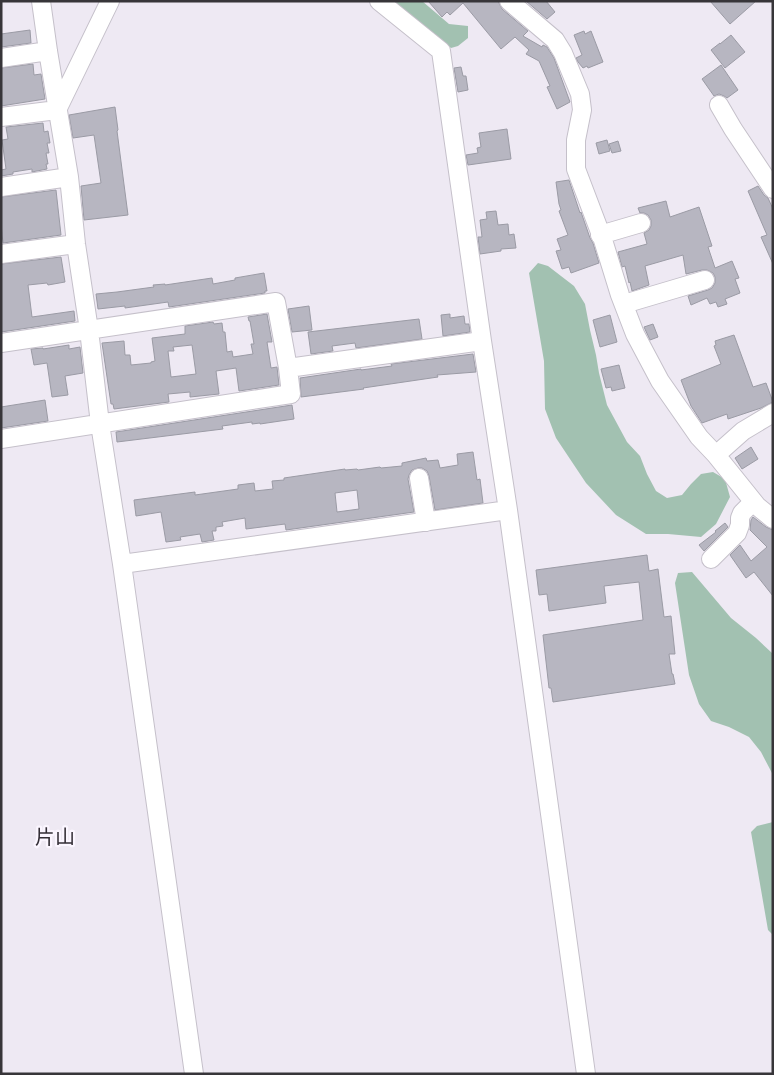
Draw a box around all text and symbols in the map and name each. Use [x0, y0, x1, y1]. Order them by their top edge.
district label: 片山 [35, 825, 75, 849]

